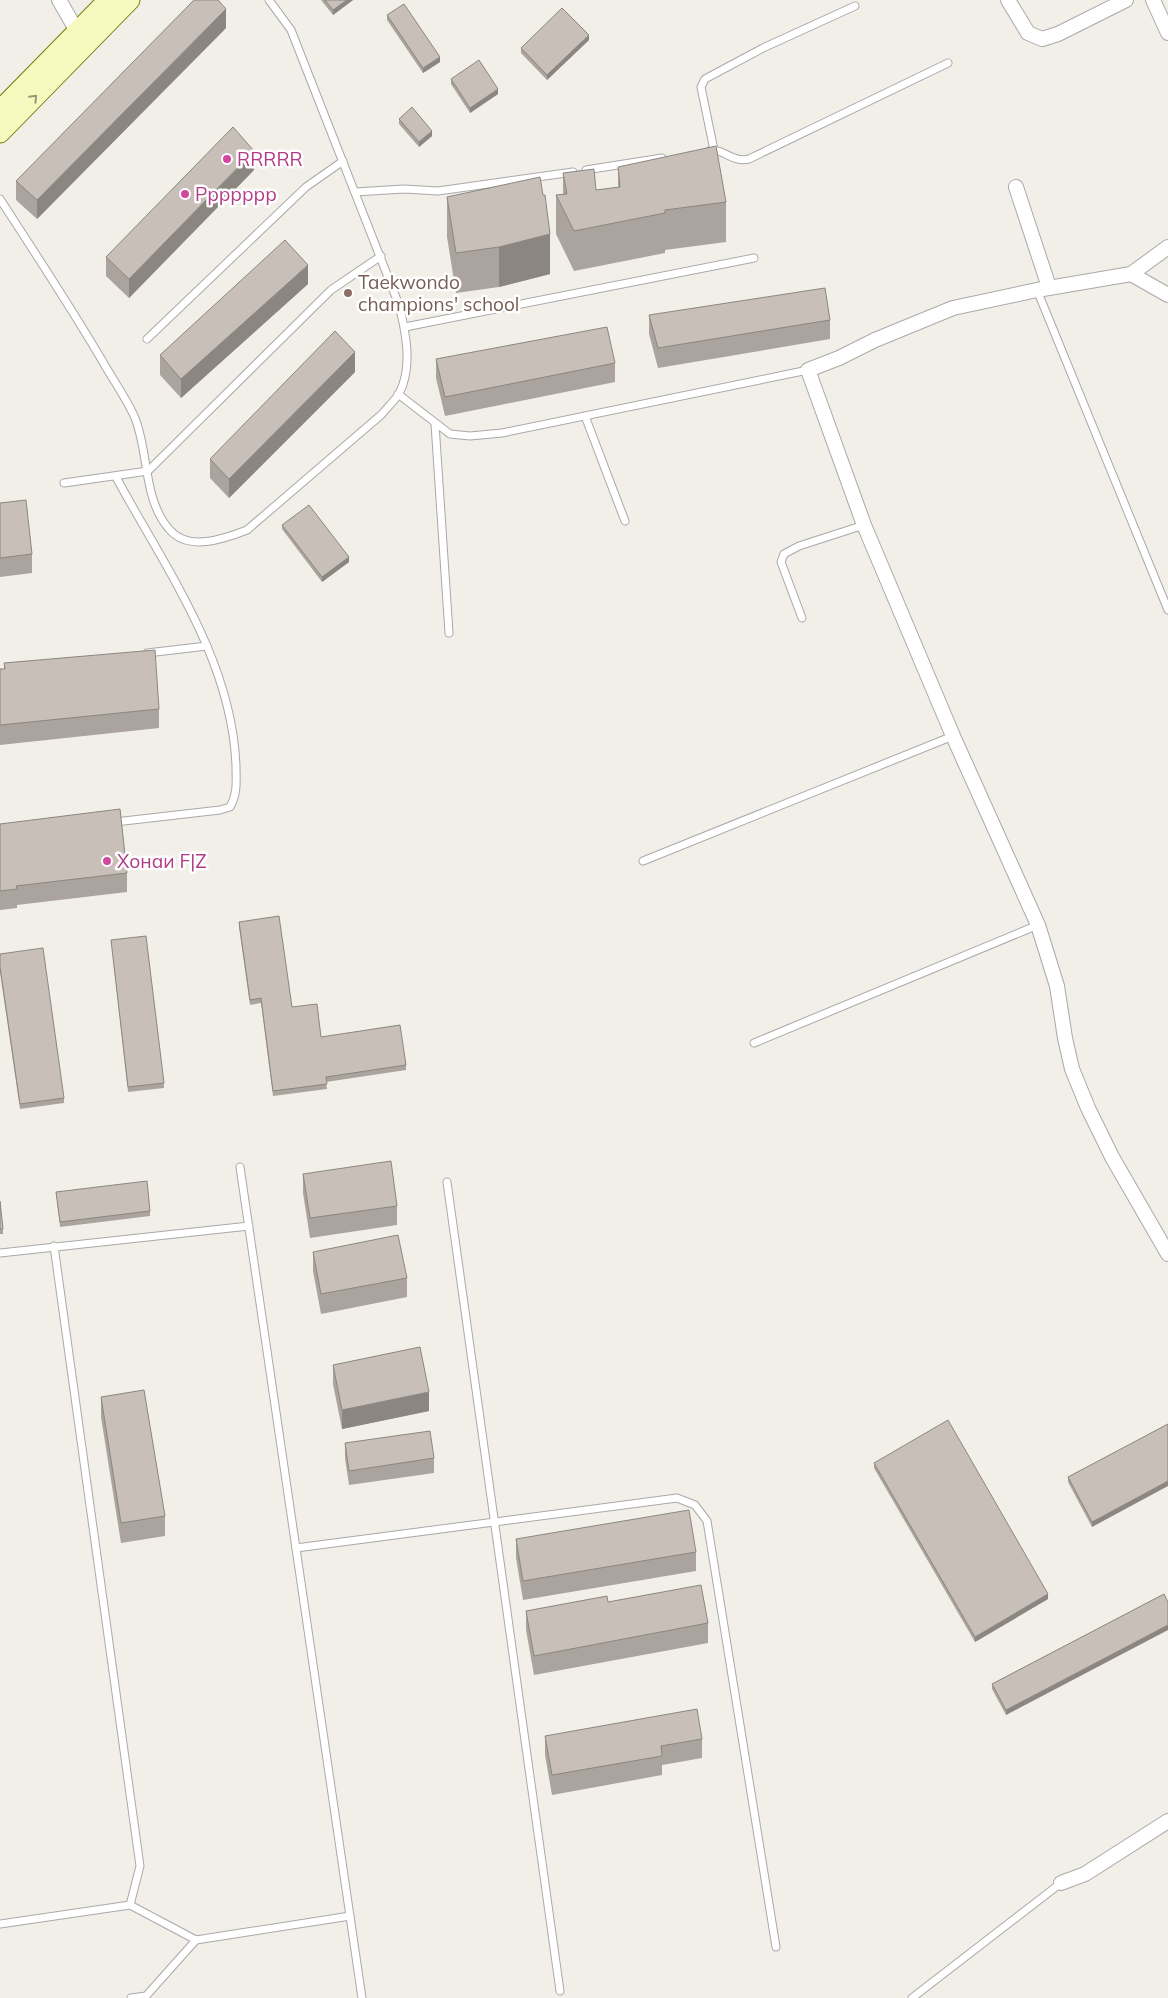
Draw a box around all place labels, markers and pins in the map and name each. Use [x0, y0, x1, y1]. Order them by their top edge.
place label: RRRRR [237, 147, 303, 171]
marker: RRRRR [221, 153, 233, 165]
place label: Ррррррр [195, 182, 277, 206]
marker: Ррррррр [179, 188, 191, 200]
place label: Taekwondo champions' school [358, 270, 519, 316]
marker: Taekwondo champions' school [342, 287, 354, 299]
place label: Хонаи F|Z [117, 849, 207, 873]
marker: Хонаи F|Z [101, 855, 113, 867]

